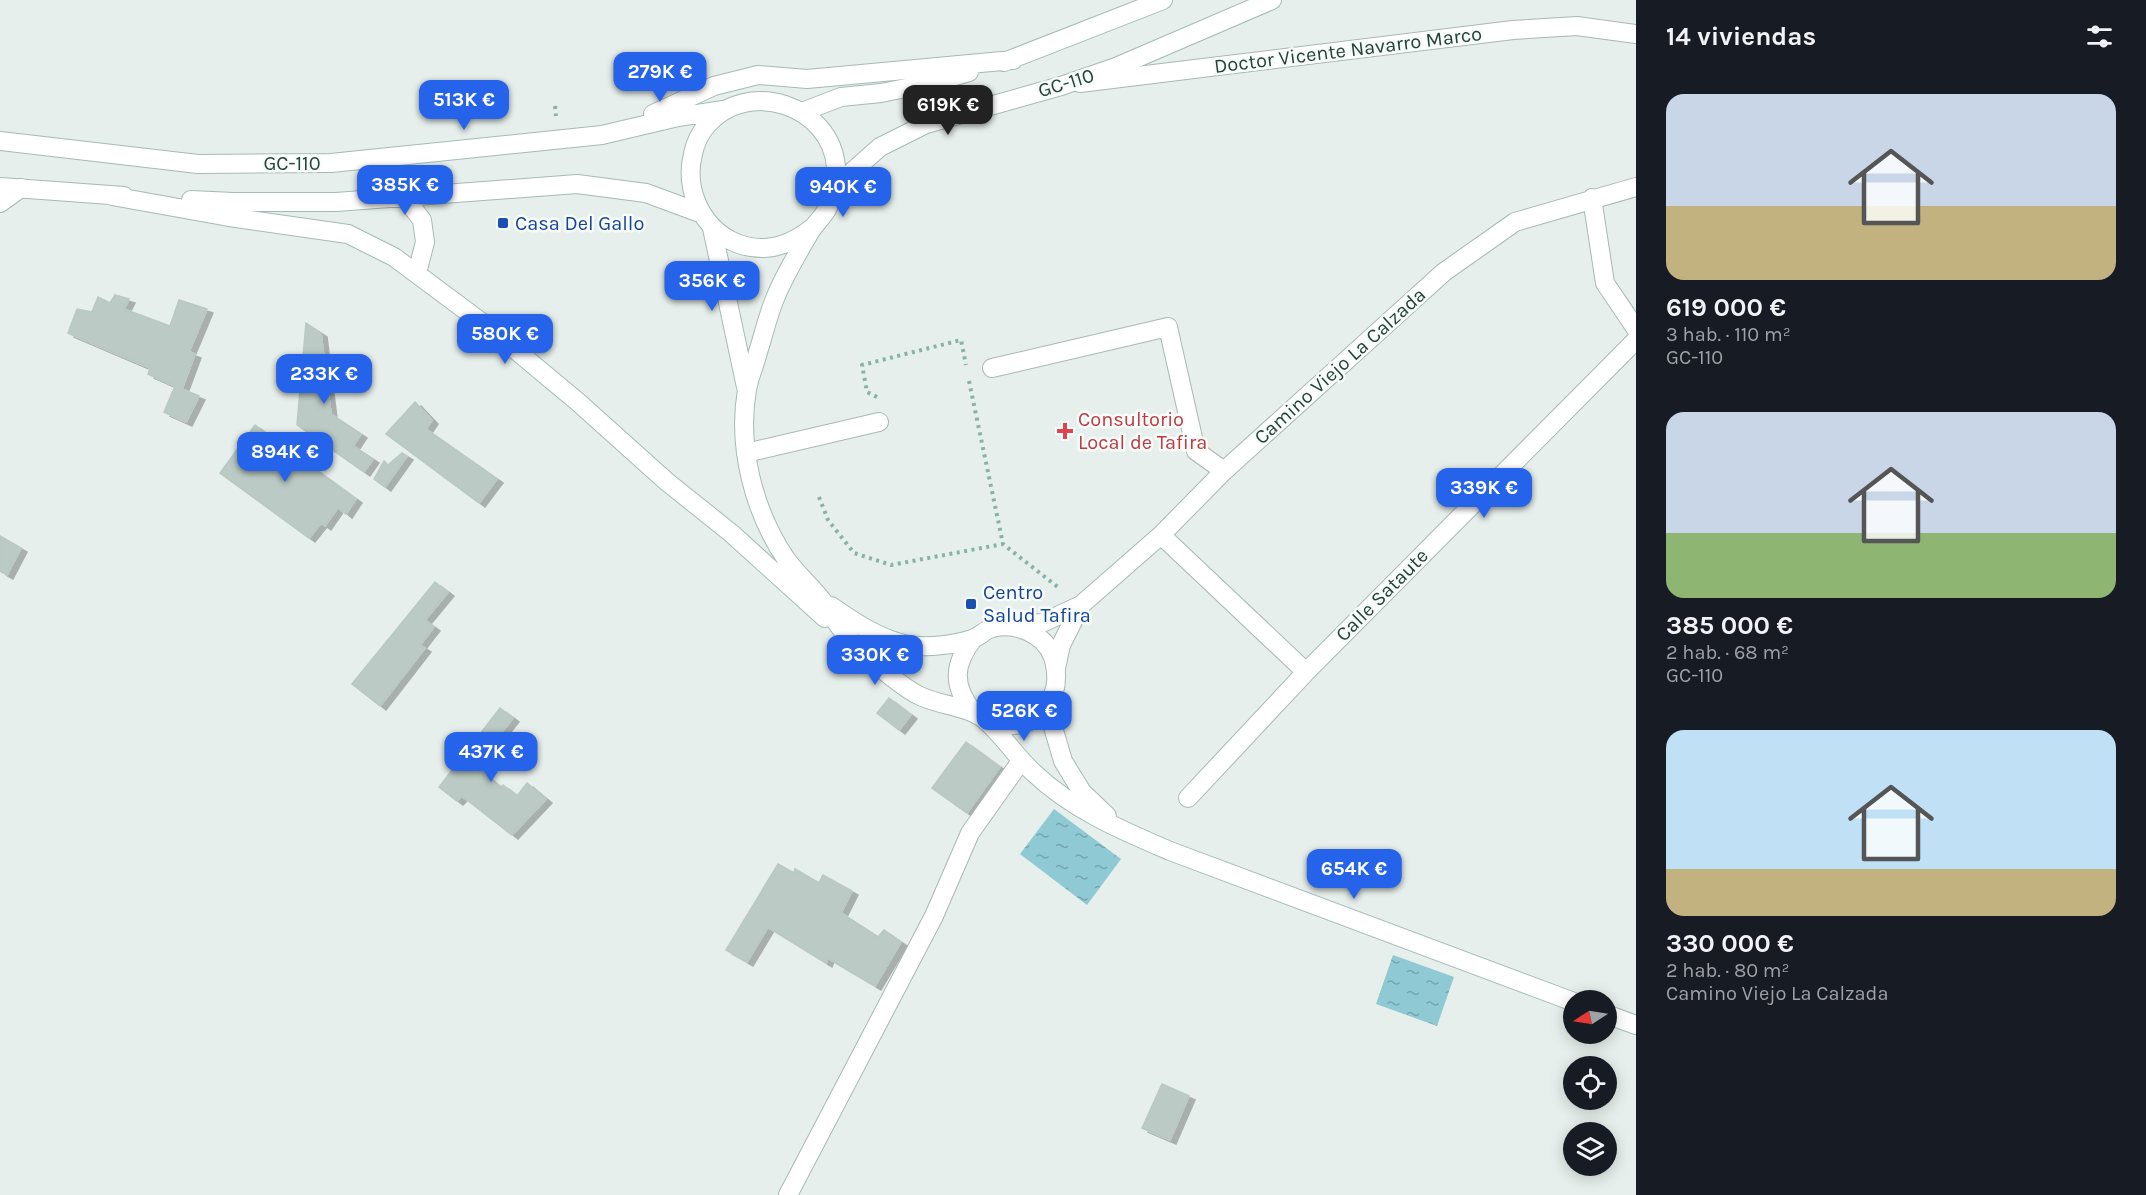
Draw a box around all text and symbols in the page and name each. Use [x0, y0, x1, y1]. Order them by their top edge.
icon: filters [2083, 20, 2116, 53]
text: 14 viviendas [1666, 21, 1816, 52]
street label: Doctor Vicente Navarro Marco [1213, 22, 1483, 78]
pin: 279K € [611, 52, 709, 103]
text: 279K € [627, 60, 693, 83]
street label: GC-110 [1035, 64, 1097, 102]
pin: 513K € [415, 80, 513, 131]
pin: 619K € [899, 85, 997, 136]
text: 513K € [433, 88, 495, 111]
text: 619K € [917, 93, 979, 116]
icon: home [1837, 133, 1945, 241]
street label: GC-110 [263, 152, 321, 175]
pin: 385K € [356, 165, 454, 216]
pin: 940K € [794, 167, 892, 218]
text: 385K € [371, 173, 439, 196]
text: 940K € [809, 175, 877, 198]
place label: Casa Del Gallo [515, 212, 644, 235]
marker: Casa Del Gallo [496, 216, 510, 230]
pin: 356K € [663, 261, 761, 312]
text: 356K € [678, 269, 746, 292]
street label: Camino Viejo La Calzada [1250, 283, 1430, 449]
text: 619 000 € [1666, 292, 1786, 323]
pin: 580K € [456, 314, 554, 365]
text: 580K € [471, 322, 539, 345]
text: 3 hab. · 110 m² [1666, 323, 1791, 346]
text: GC-110 [1666, 346, 1723, 369]
pin: 233K € [275, 354, 373, 405]
text: 233K € [290, 362, 358, 385]
place label: Consultorio Local de Tafira [1078, 408, 1207, 454]
marker: Consultorio Local de Tafira [1056, 422, 1074, 440]
pin: 894K € [236, 432, 334, 483]
text: 894K € [251, 440, 319, 463]
icon: home [1837, 451, 1945, 559]
pin: 339K € [1435, 468, 1533, 519]
text: 339K € [1450, 476, 1518, 499]
street label: Calle Sataute [1331, 544, 1433, 646]
place label: Centro Salud Tafira [983, 581, 1091, 627]
marker: Centro Salud Tafira [964, 597, 978, 611]
text: 385 000 € [1666, 610, 1793, 641]
pin: 330K € [826, 635, 924, 686]
text: 2 hab. · 68 m² [1666, 641, 1789, 664]
text: 330K € [841, 643, 909, 666]
text: GC-110 [1666, 664, 1723, 687]
pin: 526K € [975, 691, 1073, 742]
text: 526K € [991, 699, 1057, 722]
pin: 437K € [442, 732, 540, 783]
text: 437K € [458, 740, 524, 763]
icon: home [1837, 769, 1945, 877]
pin: 654K € [1305, 849, 1403, 900]
text: 654K € [1321, 857, 1387, 880]
text: 330 000 € [1666, 928, 1794, 959]
text: 2 hab. · 80 m² [1666, 959, 1790, 982]
text: Camino Viejo La Calzada [1666, 982, 1888, 1005]
north arrow [1563, 990, 1617, 1044]
map controls [1563, 990, 1617, 1176]
button: locate [1563, 1056, 1617, 1110]
button: layers [1563, 1122, 1617, 1176]

